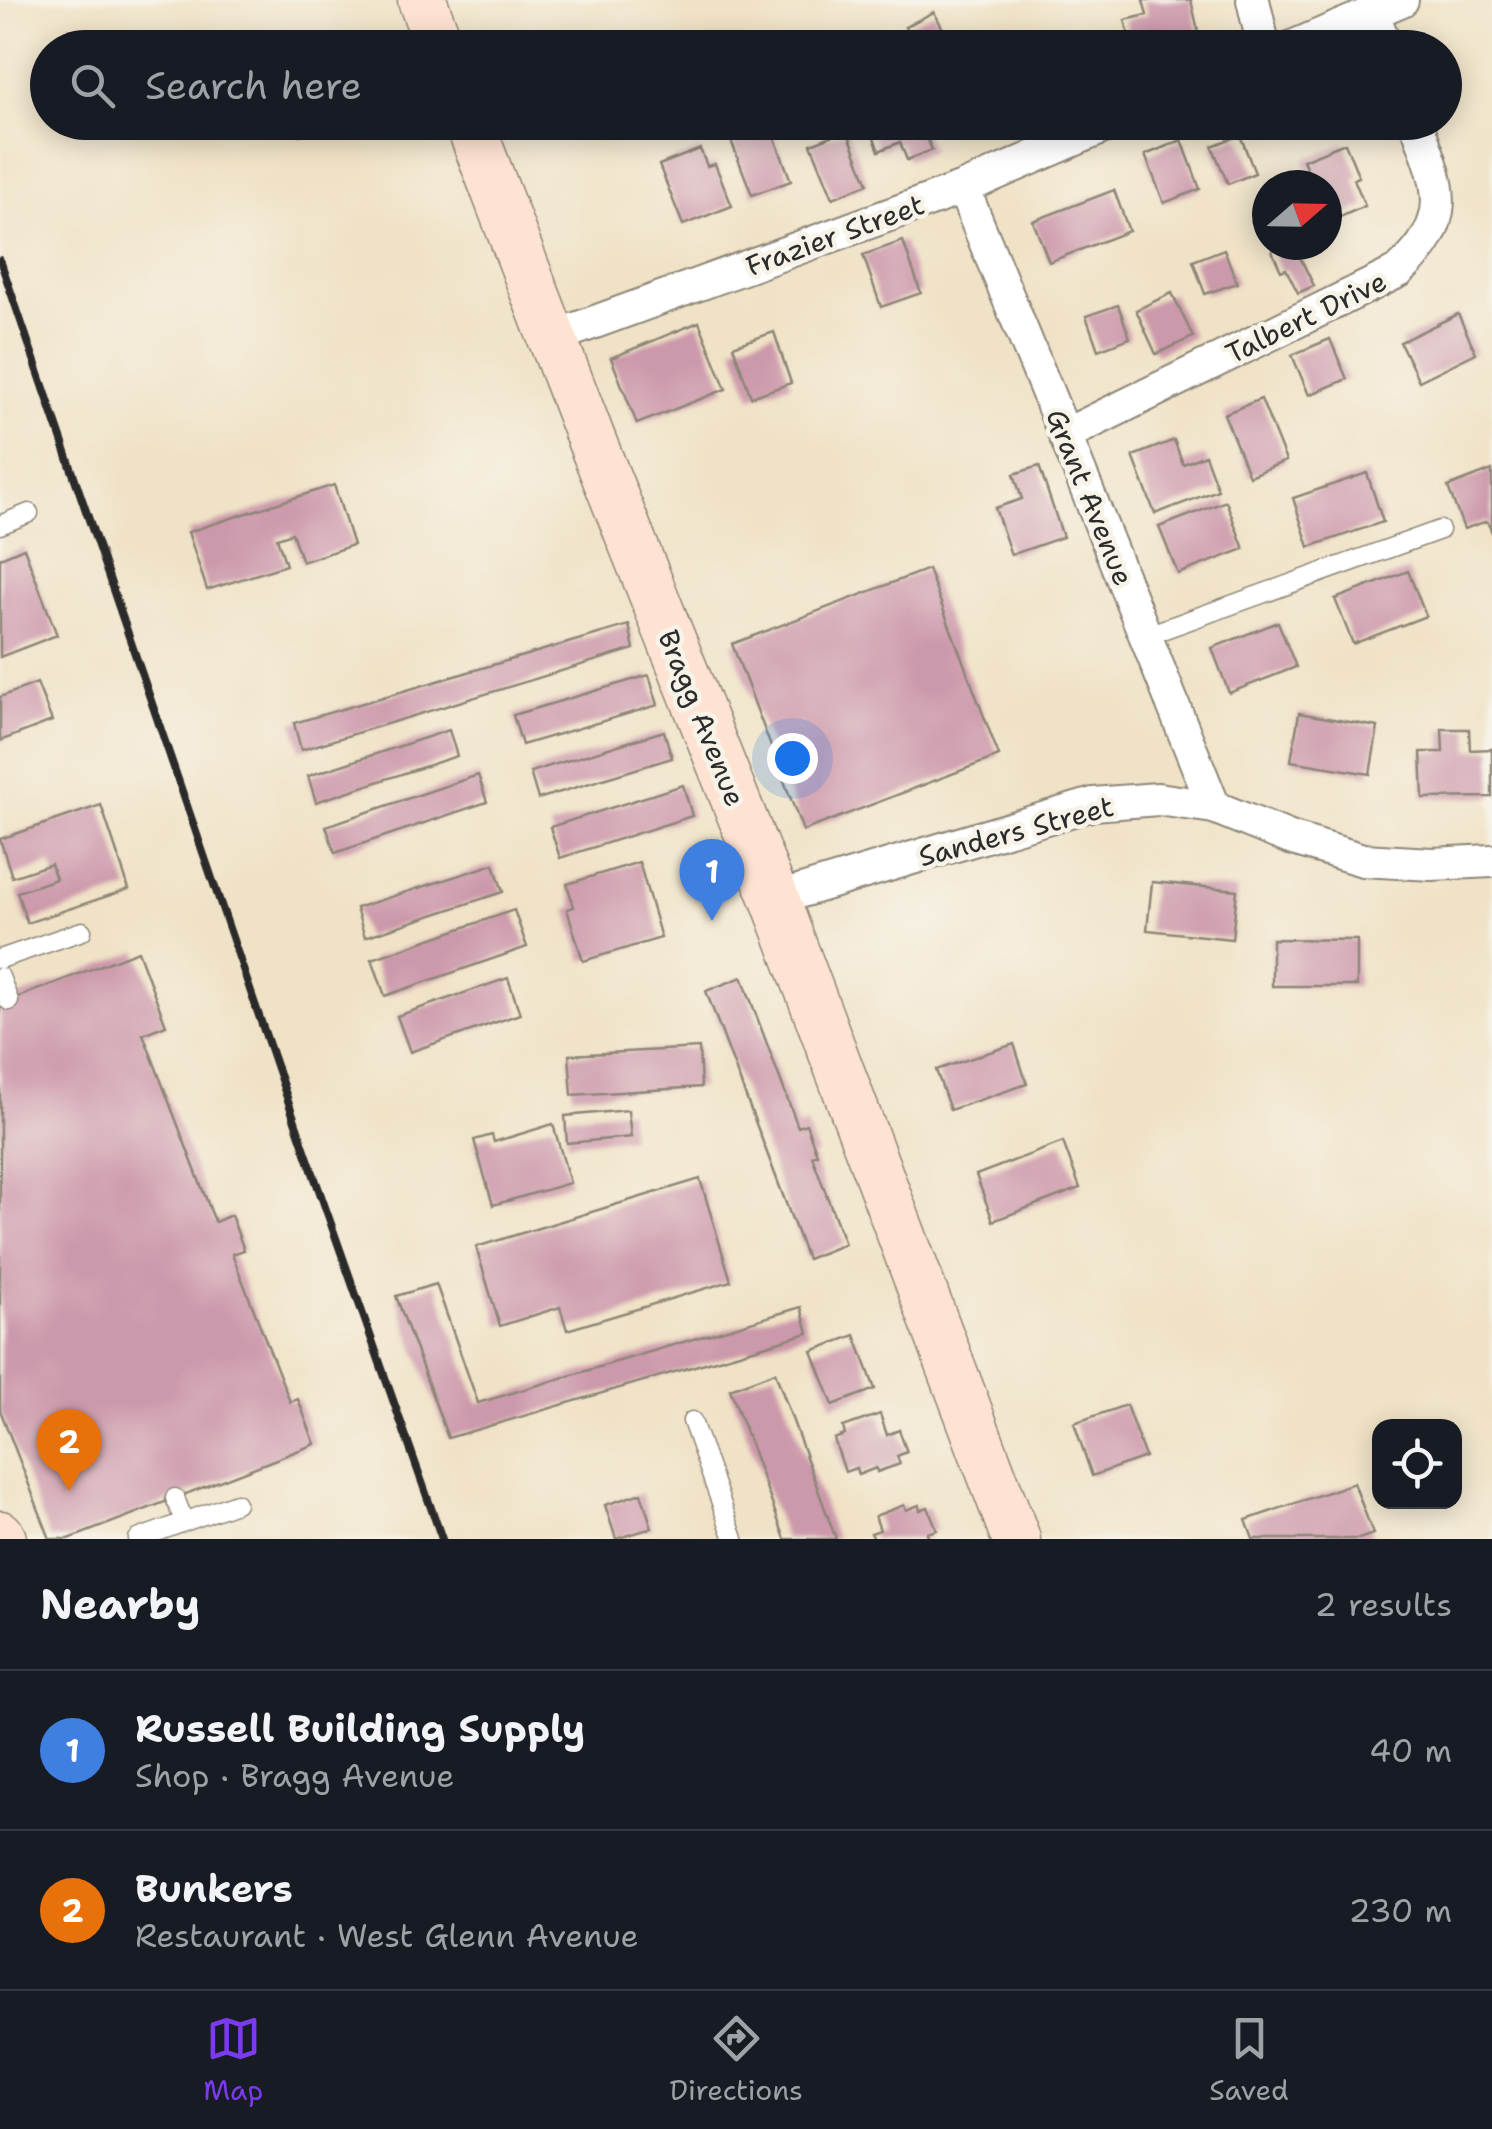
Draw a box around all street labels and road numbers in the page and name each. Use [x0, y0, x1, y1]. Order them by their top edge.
street label: Frazier Street [741, 185, 929, 285]
street label: Talbert Drive [1219, 262, 1393, 372]
street label: Grant Avenue [1037, 403, 1143, 591]
street label: Bragg Avenue [649, 624, 755, 812]
street label: Sanders Street [914, 787, 1118, 875]

